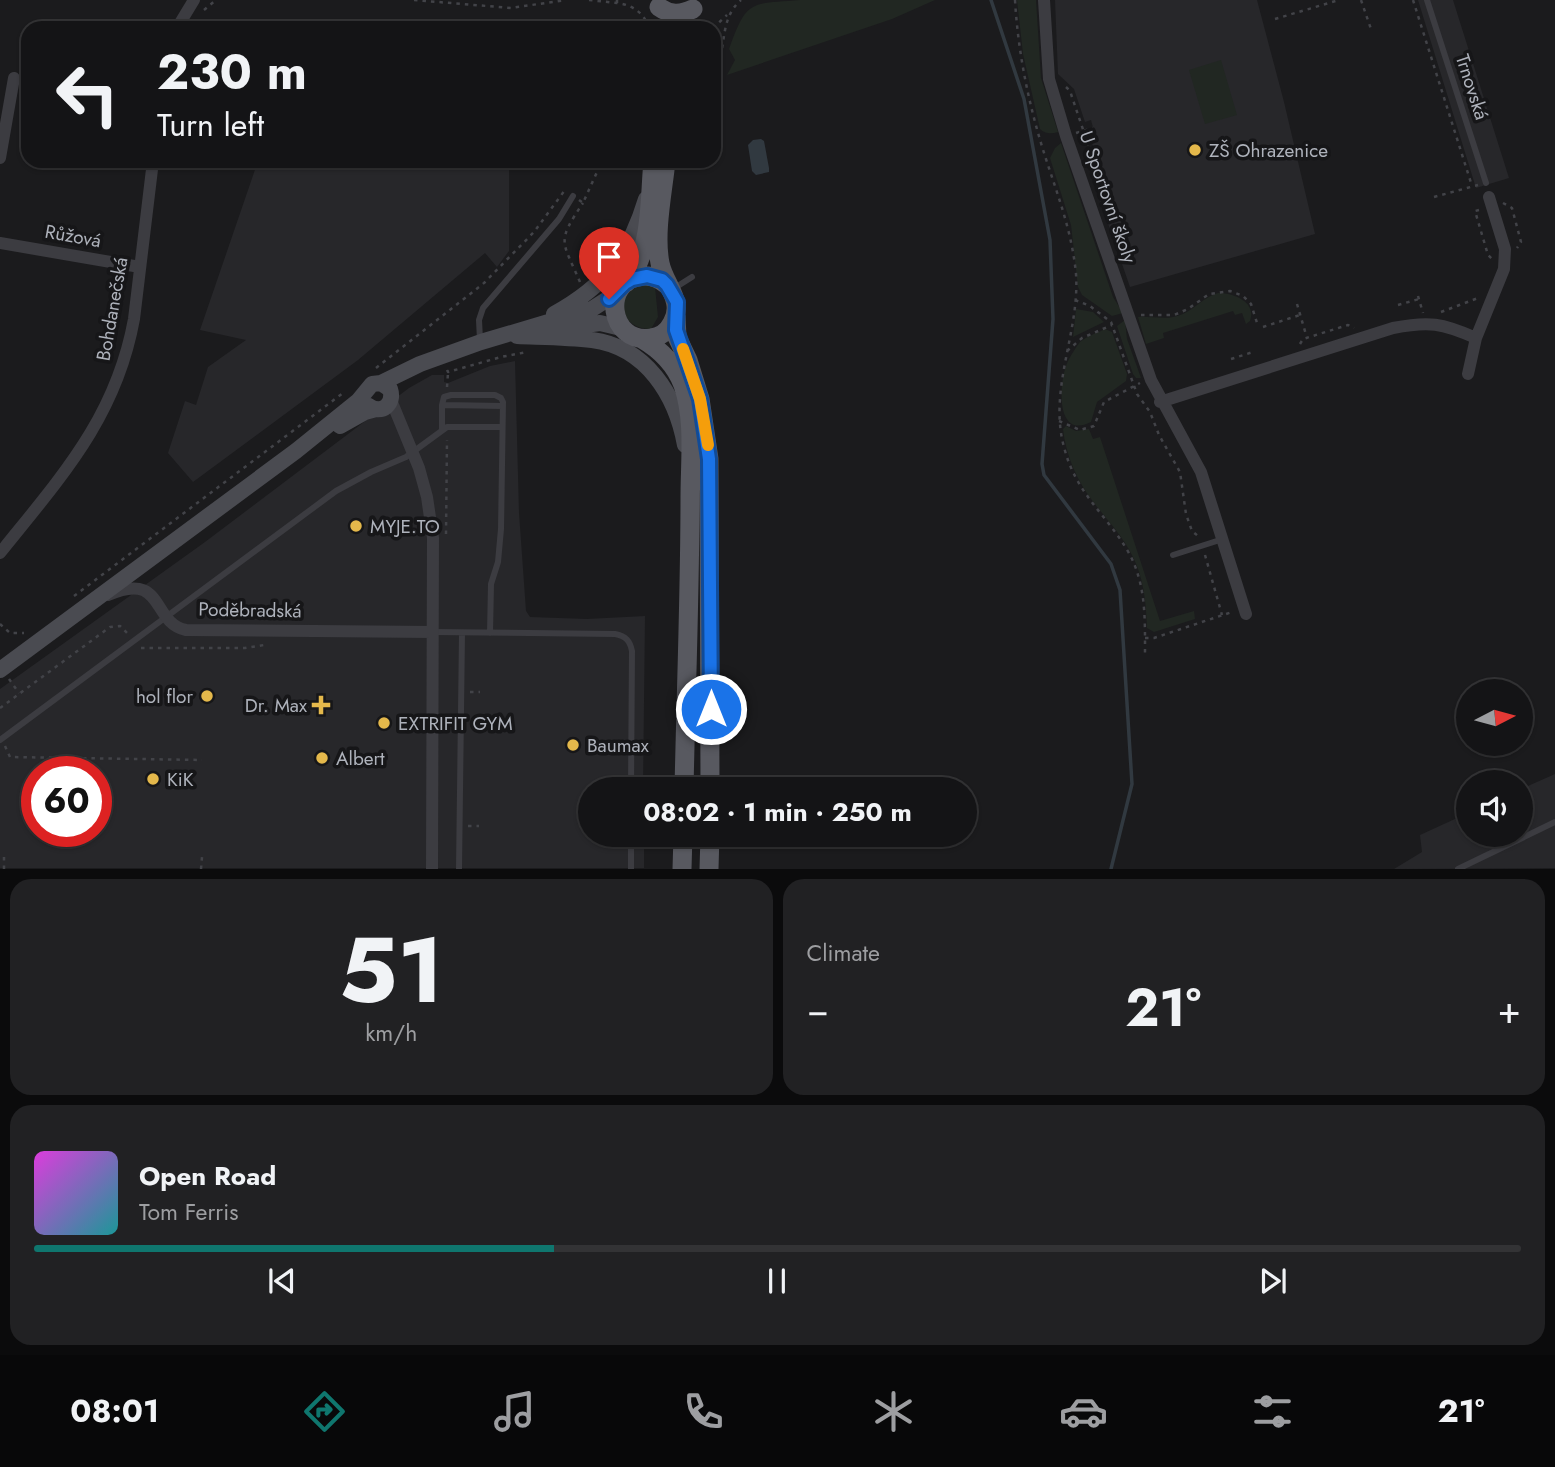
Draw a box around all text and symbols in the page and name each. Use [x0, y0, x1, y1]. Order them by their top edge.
text: 230 m [157, 37, 307, 107]
icon: left [42, 49, 133, 140]
street label: Trnovská [1449, 51, 1495, 123]
text: Turn left [157, 102, 264, 148]
street label: U Sportovní školy [1073, 127, 1143, 267]
place label: ZŠ Ohrazenice [1209, 137, 1328, 164]
marker: ZŠ Ohrazenice [1187, 142, 1203, 158]
street label: Růžová [43, 218, 103, 254]
pin [579, 227, 639, 299]
icon: arrive [590, 238, 628, 276]
street label: Bohdanečská [90, 255, 134, 363]
place label: MYJE.TO [370, 513, 440, 540]
marker: MYJE.TO [348, 518, 364, 534]
street label: Poděbradská [198, 596, 302, 624]
position arrow [674, 672, 748, 746]
north arrow [1456, 679, 1533, 756]
map controls [1456, 679, 1533, 847]
place label: hol flor [136, 683, 193, 710]
marker: hol flor [199, 688, 215, 704]
place label: Dr. Max [245, 692, 307, 719]
marker: Dr. Max [313, 697, 329, 713]
place label: EXTRIFIT GYM [398, 710, 513, 737]
marker: EXTRIFIT GYM [376, 715, 392, 731]
place label: Baumax [587, 732, 649, 759]
marker: Baumax [565, 737, 581, 753]
place label: Albert [336, 745, 385, 772]
marker: Albert [314, 750, 330, 766]
speed limit sign: 60 [21, 756, 112, 847]
place label: KiK [167, 766, 194, 793]
button: sound [1456, 770, 1533, 847]
marker: KiK [145, 771, 161, 787]
text: 08:02 · 1 min · 250 m [643, 793, 912, 831]
text: 51 [339, 905, 444, 1036]
text: Climate [807, 936, 880, 970]
text: 21° [1125, 970, 1201, 1046]
text: − [807, 982, 829, 1037]
text: + [1498, 982, 1521, 1037]
text: km/h [365, 1016, 417, 1050]
text: Open Road [139, 1157, 276, 1195]
text: Tom Ferris [139, 1195, 238, 1229]
icon: previous [263, 1262, 301, 1300]
icon: pause [758, 1262, 796, 1300]
icon: next [1254, 1262, 1292, 1300]
icon: directions [300, 1387, 349, 1436]
icon: music [490, 1387, 539, 1436]
icon: phone [679, 1387, 728, 1436]
icon: climate [869, 1387, 918, 1436]
icon: car [1059, 1387, 1108, 1436]
icon: filters [1248, 1387, 1297, 1436]
text: 08:01 [70, 1388, 159, 1434]
text: 21° [1438, 1388, 1485, 1434]

